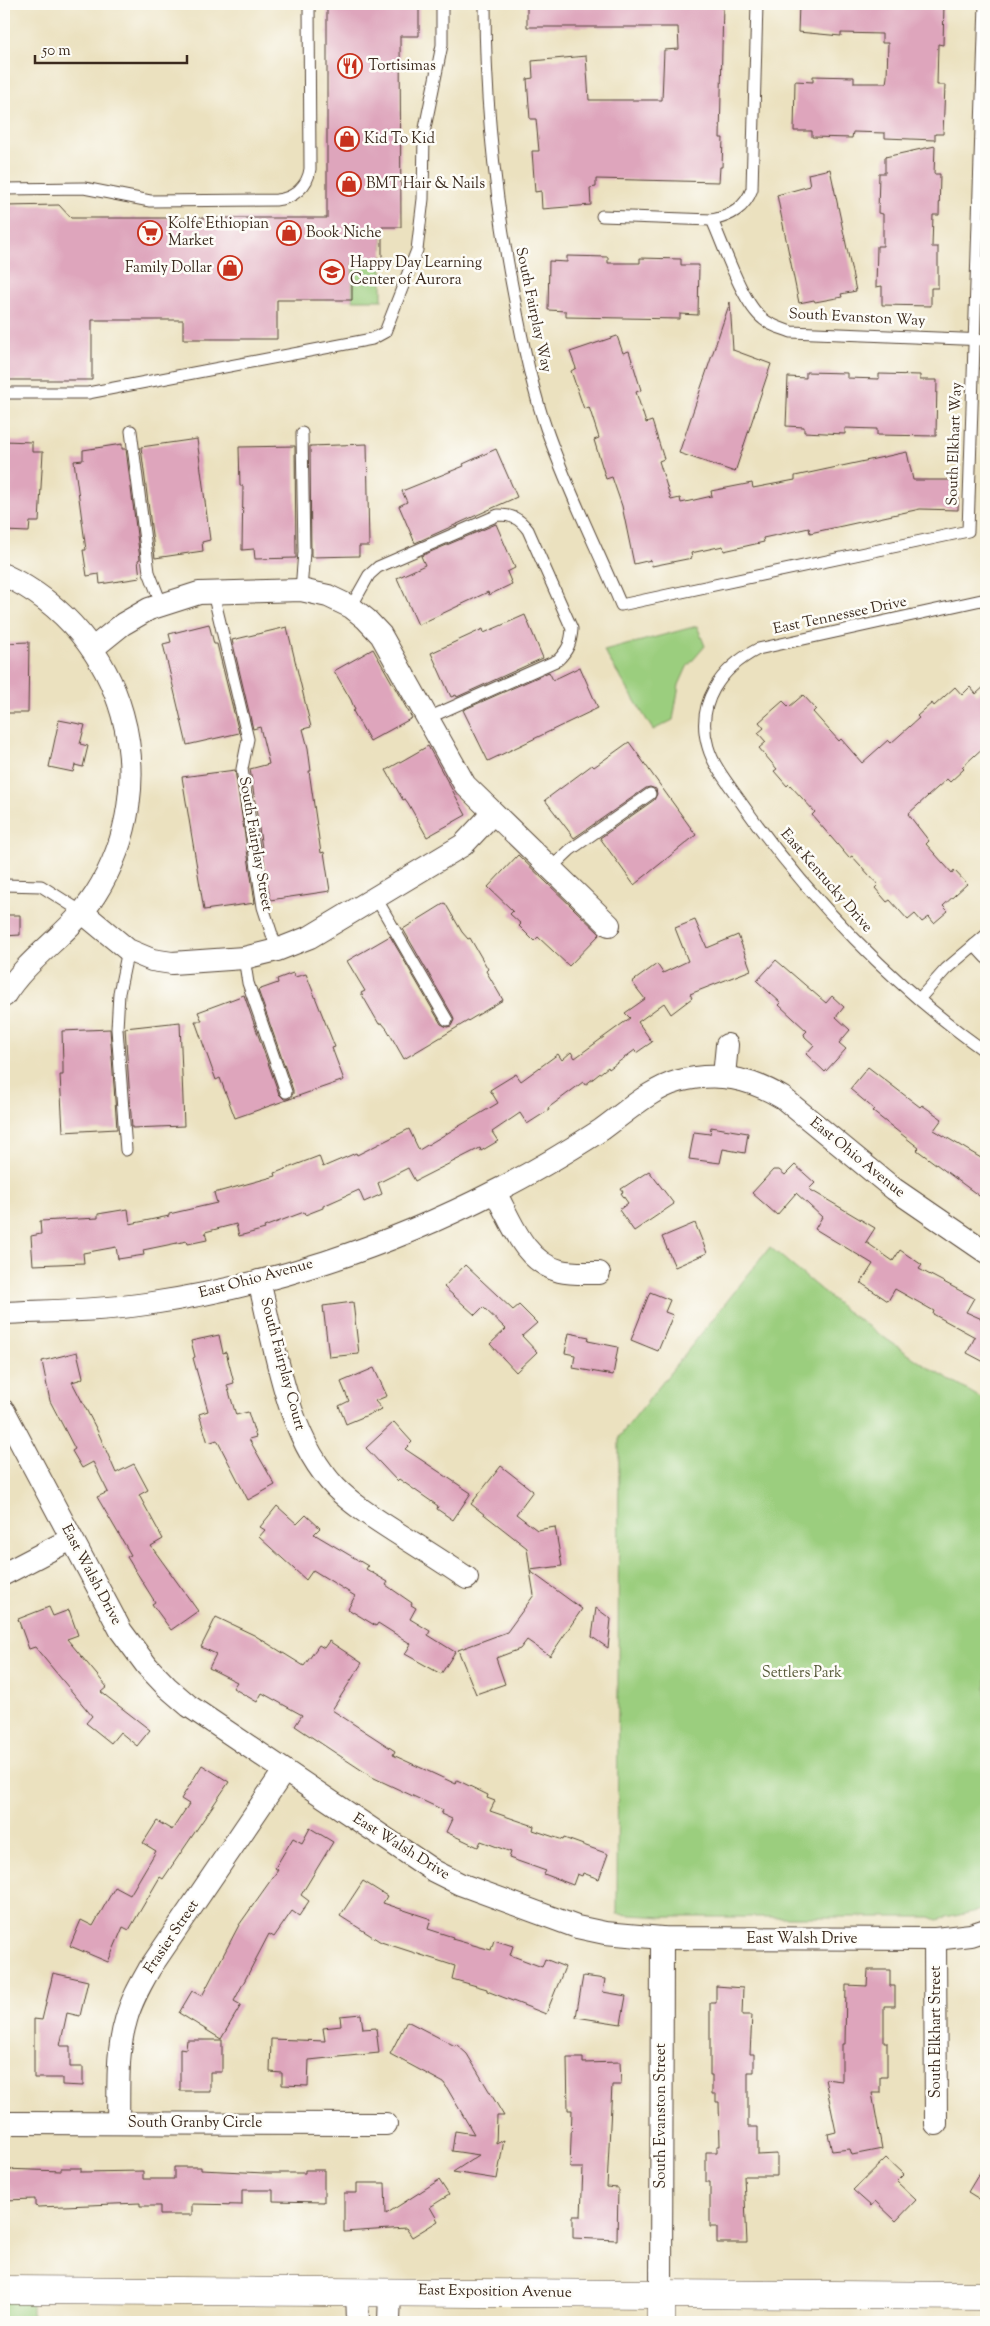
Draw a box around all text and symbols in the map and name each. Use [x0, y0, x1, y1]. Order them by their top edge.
scale bar [35, 32, 188, 64]
text: 50 m [41, 41, 71, 62]
restaurant icon: Tortisimas [337, 53, 363, 79]
place label: Tortisimas [368, 56, 436, 77]
shop icon: Kid To Kid [334, 126, 360, 152]
place label: Kid To Kid [364, 129, 435, 150]
shop icon: BMT Hair & Nails [336, 171, 362, 197]
place label: BMT Hair & Nails [366, 174, 485, 195]
place label: Kolfe Ethiopian Market [168, 214, 269, 252]
supermarket icon: Kolfe Ethiopian Market [137, 220, 163, 246]
shop icon: Book Niche [276, 220, 302, 246]
place label: Book Niche [306, 223, 382, 244]
street label: South Fairplay Way [509, 245, 557, 375]
place label: Happy Day Learning Center of Aurora [350, 253, 482, 291]
shop icon: Family Dollar [217, 255, 243, 281]
place label: Family Dollar [125, 258, 212, 279]
school or university icon: Happy Day Learning Center of Aurora [319, 259, 345, 285]
street label: South Evanston Way [788, 304, 926, 332]
street label: South Elkhart Way [942, 381, 968, 506]
street label: East Tennessee Drive [771, 592, 909, 640]
street label: South Fairplay Street [233, 775, 277, 913]
street label: East Kentucky Drive [775, 825, 877, 937]
street label: East Ohio Avenue [805, 1113, 909, 1203]
street label: East Ohio Avenue [197, 1254, 315, 1304]
street label: South Fairplay Court [254, 1295, 310, 1433]
street label: East Walsh Drive [56, 1521, 126, 1629]
park label: Settlers Park [762, 1663, 842, 1684]
street label: East Walsh Drive [348, 1809, 454, 1885]
street label: Frasier Street [139, 1896, 205, 1978]
street label: East Walsh Drive [746, 1929, 858, 1950]
street label: South Elkhart Street [926, 1966, 947, 2098]
street label: South Evanston Street [651, 2043, 672, 2189]
street label: South Granby Circle [128, 2113, 262, 2134]
street label: East Exposition Avenue [418, 2280, 572, 2304]

